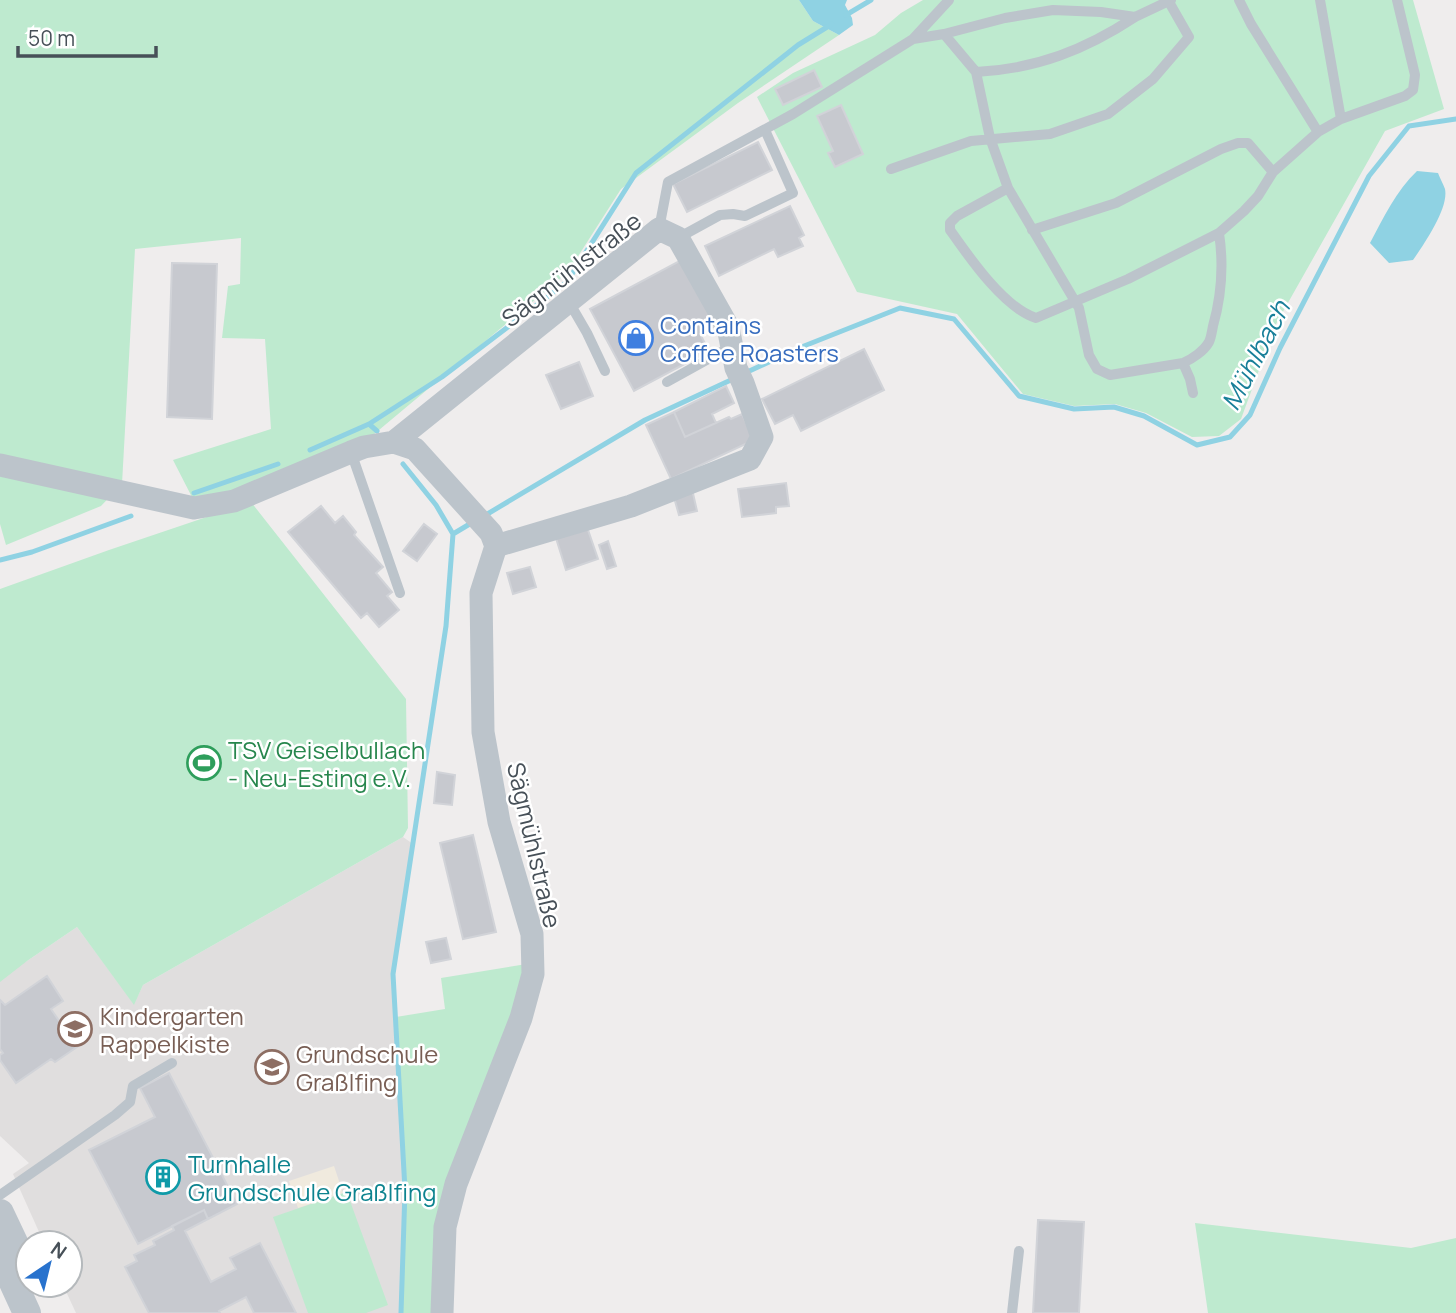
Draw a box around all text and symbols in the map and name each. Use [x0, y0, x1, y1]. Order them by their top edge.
scale bar [18, 14, 156, 58]
text: 50 m [28, 24, 75, 52]
street label: Sägmühlstraße [494, 204, 648, 334]
water label: Mühlbach [1212, 293, 1299, 416]
place label: Contains Coffee Roasters [660, 308, 839, 369]
shop icon: Contains Coffee Roasters [617, 319, 655, 357]
place label: TSV Geiselbullach - Neu-Esting e.V. [228, 733, 425, 794]
sports icon: TSV Geiselbullach - Neu-Esting e.V. [185, 744, 223, 782]
street label: Sägmühlstraße [500, 759, 570, 931]
place label: Kindergarten Rappelkiste [100, 999, 244, 1060]
school or university icon: Kindergarten Rappelkiste [56, 1010, 94, 1048]
place label: Grundschule Graßlfing [296, 1037, 438, 1098]
school or university icon: Grundschule Graßlfing [253, 1048, 291, 1086]
place label: Turnhalle Grundschule Graßlfing [188, 1147, 436, 1208]
building icon: Turnhalle Grundschule Graßlfing [144, 1158, 182, 1196]
north arrow [14, 1229, 84, 1299]
text: N [46, 1236, 72, 1265]

